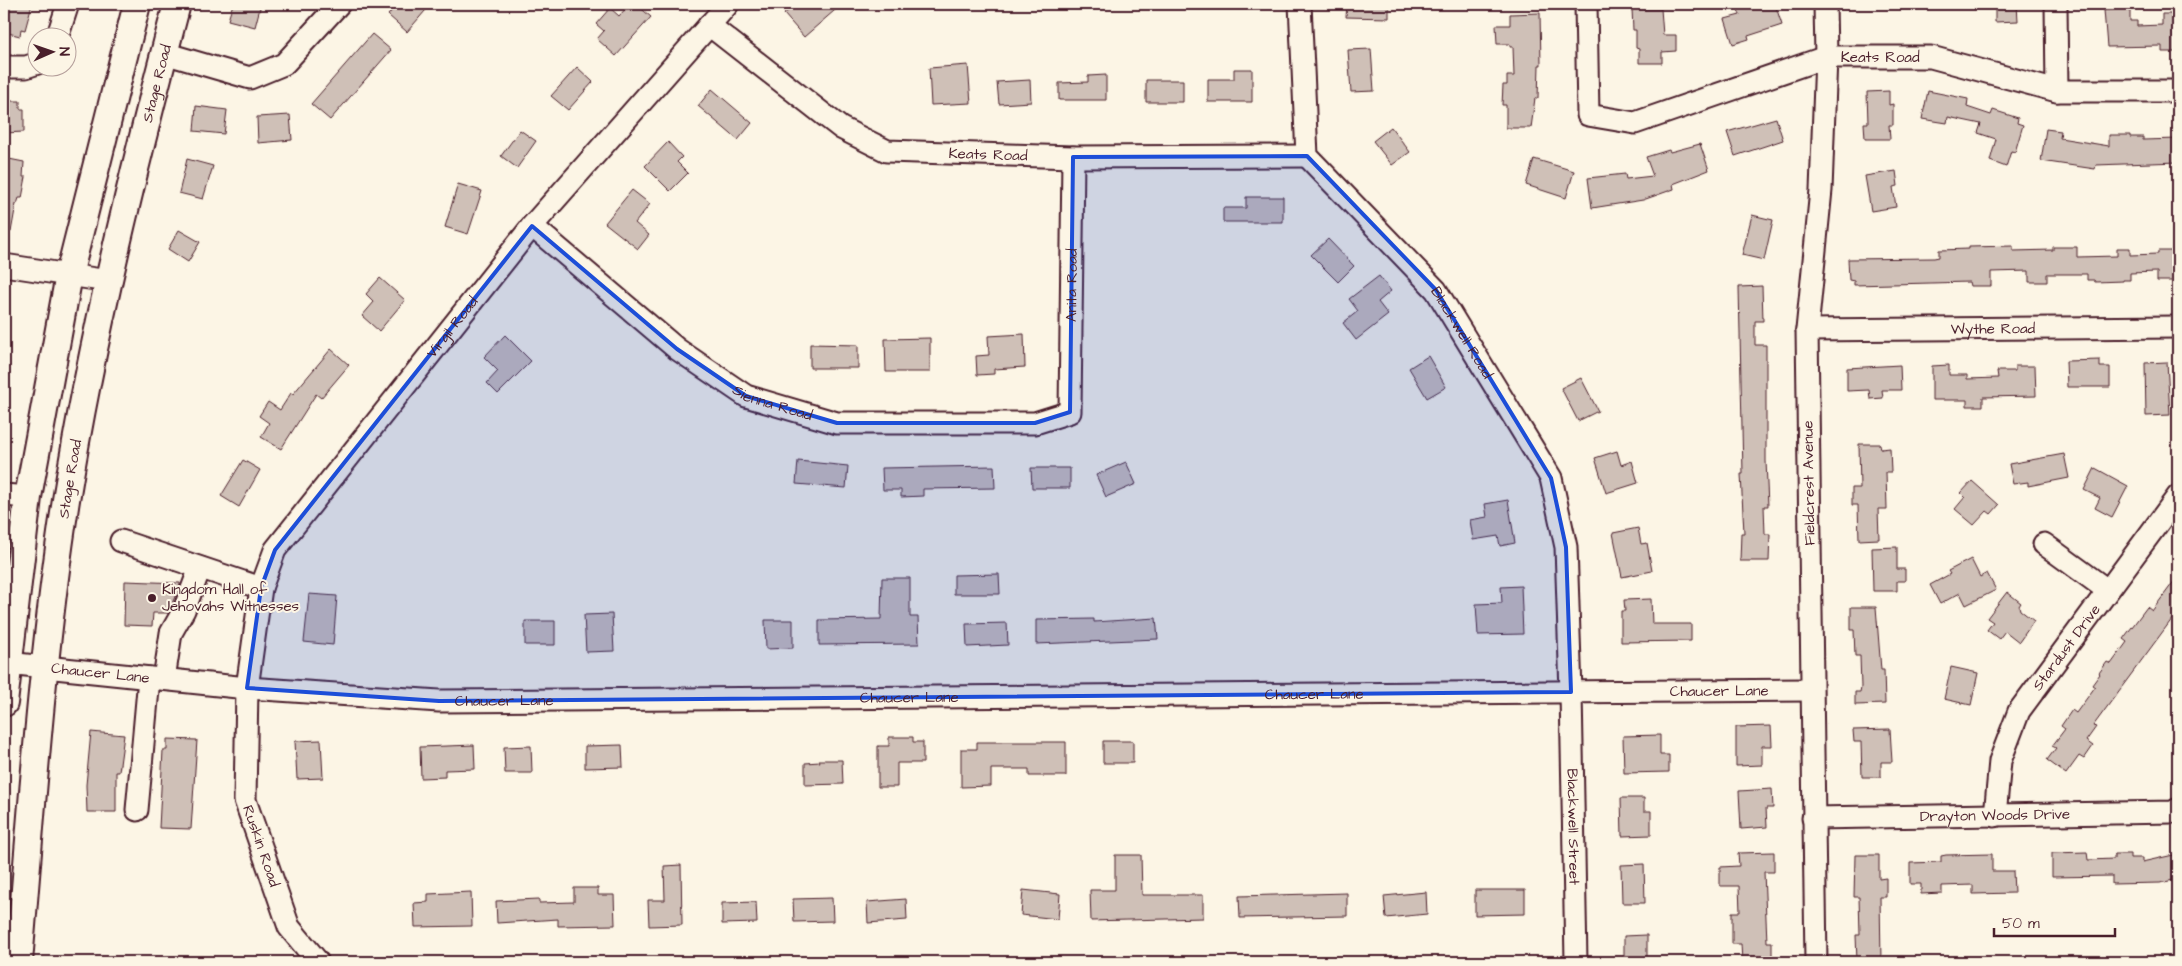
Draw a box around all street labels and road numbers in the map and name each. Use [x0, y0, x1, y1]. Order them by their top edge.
street label: Stage Road [136, 42, 177, 125]
street label: Keats Road [1841, 47, 1920, 68]
street label: Keats Road [948, 142, 1028, 166]
street label: Anita Road [1061, 248, 1082, 322]
street label: Blackwell Road [1426, 282, 1498, 383]
street label: Virgil Road [421, 292, 483, 362]
street label: Wythe Road [1951, 318, 2036, 340]
street label: Sienna Road [728, 379, 815, 426]
street label: Fieldcrest Avenue [1797, 420, 1821, 546]
street label: Stage Road [53, 437, 87, 520]
street label: Stardust Drive [2027, 600, 2105, 695]
street label: Chaucer Lane [50, 657, 151, 688]
street label: Chaucer Lane [1670, 680, 1769, 702]
street label: Chaucer Lane [1265, 683, 1364, 705]
street label: Chaucer Lane [860, 686, 959, 708]
street label: Chaucer Lane [455, 690, 554, 711]
street label: Blackwell Street [1562, 768, 1585, 885]
street label: Ruskin Road [237, 802, 285, 890]
street label: Drayton Woods Drive [1920, 803, 2070, 827]

